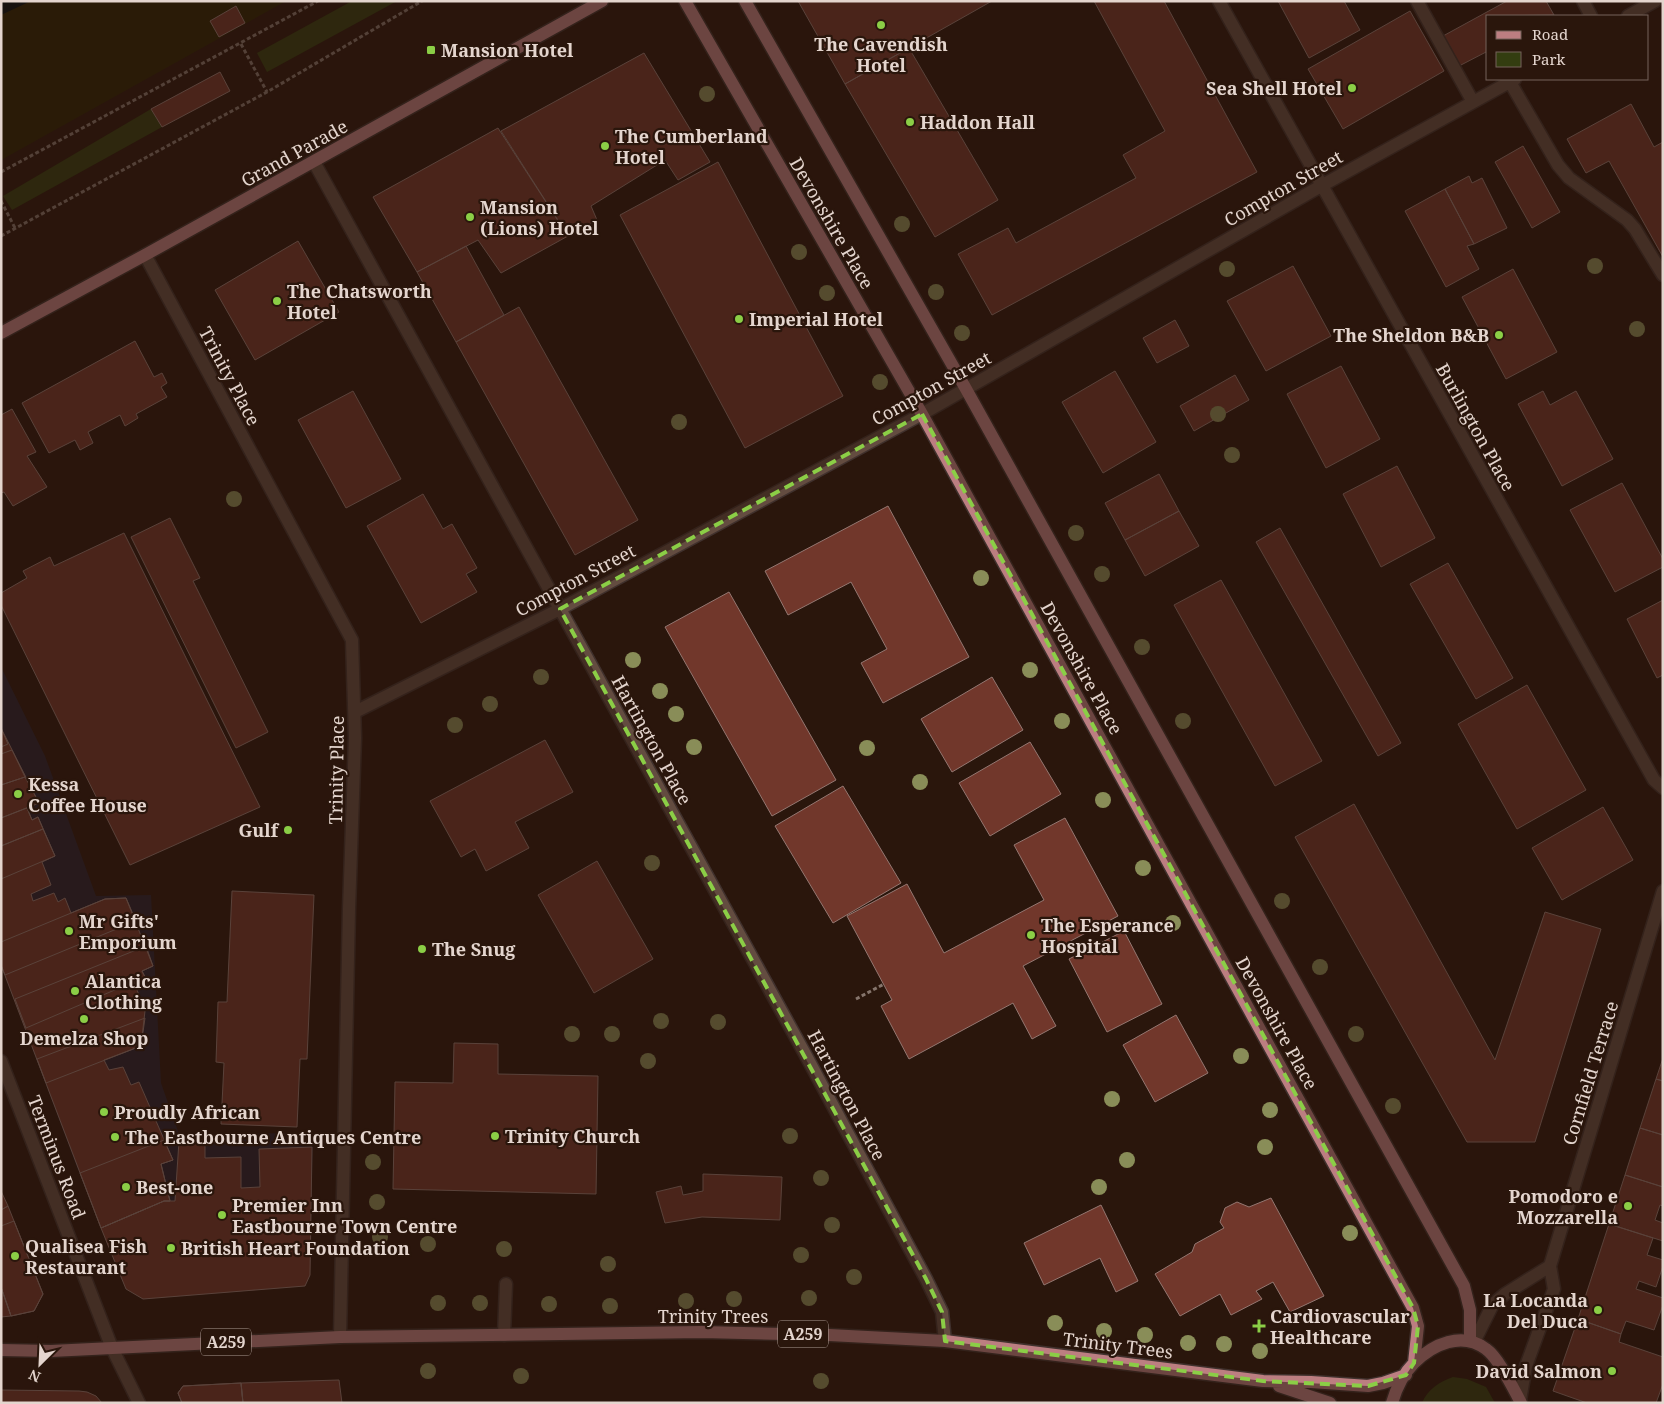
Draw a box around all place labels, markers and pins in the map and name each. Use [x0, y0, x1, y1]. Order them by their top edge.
marker: The Cavendish Hotel [875, 19, 887, 31]
place label: The Cavendish Hotel [814, 32, 948, 77]
place label: Mansion Hotel [441, 38, 574, 62]
marker: Mansion Hotel [425, 44, 437, 56]
place label: Sea Shell Hotel [1206, 76, 1343, 100]
marker: Sea Shell Hotel [1346, 82, 1358, 94]
place label: Haddon Hall [920, 110, 1036, 134]
marker: Haddon Hall [904, 116, 916, 128]
place label: The Cumberland Hotel [615, 124, 768, 169]
marker: The Cumberland Hotel [599, 140, 611, 152]
place label: Mansion (Lions) Hotel [480, 195, 599, 240]
marker: Mansion (Lions) Hotel [464, 211, 476, 223]
place label: The Chatsworth Hotel [287, 279, 432, 324]
marker: The Chatsworth Hotel [271, 295, 283, 307]
place label: Imperial Hotel [749, 307, 884, 331]
marker: Imperial Hotel [733, 313, 745, 325]
place label: The Sheldon B&B [1333, 323, 1489, 347]
marker: The Sheldon B&B [1493, 329, 1505, 341]
place label: Kessa Coffee House [28, 772, 147, 817]
marker: Kessa Coffee House [12, 788, 24, 800]
place label: Gulf [238, 818, 280, 842]
marker: Gulf [282, 824, 294, 836]
place label: Mr Gifts' Emporium [79, 909, 177, 954]
place label: The Esperance Hospital [1041, 913, 1174, 958]
marker: Mr Gifts' Emporium [63, 925, 75, 937]
marker: The Esperance Hospital [1025, 929, 1037, 941]
place label: The Snug [432, 937, 516, 961]
marker: The Snug [416, 943, 428, 955]
place label: Alantica Clothing [85, 969, 163, 1014]
marker: Alantica Clothing [69, 985, 81, 997]
marker: Demelza Shop [78, 1013, 90, 1025]
place label: Demelza Shop [20, 1026, 148, 1050]
place label: Proudly African [114, 1100, 260, 1124]
marker: Proudly African [98, 1106, 110, 1118]
place label: Trinity Church [505, 1124, 640, 1148]
place label: The Eastbourne Antiques Centre [125, 1125, 421, 1149]
marker: Trinity Church [489, 1130, 501, 1142]
marker: The Eastbourne Antiques Centre [109, 1131, 121, 1143]
place label: Best-one [136, 1175, 213, 1199]
marker: Best-one [120, 1181, 132, 1193]
place label: Pomodoro e Mozzarella [1508, 1184, 1618, 1229]
place label: Premier Inn Eastbourne Town Centre [232, 1193, 457, 1238]
marker: Pomodoro e Mozzarella [1622, 1200, 1634, 1212]
marker: Premier Inn Eastbourne Town Centre [216, 1209, 228, 1221]
place label: Qualisea Fish Restaurant [25, 1234, 147, 1279]
place label: British Heart Foundation [181, 1236, 410, 1260]
marker: British Heart Foundation [165, 1242, 177, 1254]
marker: Qualisea Fish Restaurant [9, 1250, 21, 1262]
place label: La Locanda Del Duca [1483, 1288, 1588, 1333]
place label: Cardiovascular Healthcare [1270, 1304, 1410, 1349]
marker: La Locanda Del Duca [1592, 1304, 1604, 1316]
marker: Cardiovascular Healthcare [1252, 1319, 1266, 1333]
place label: David Salmon [1475, 1359, 1602, 1383]
marker: David Salmon [1606, 1365, 1618, 1377]

